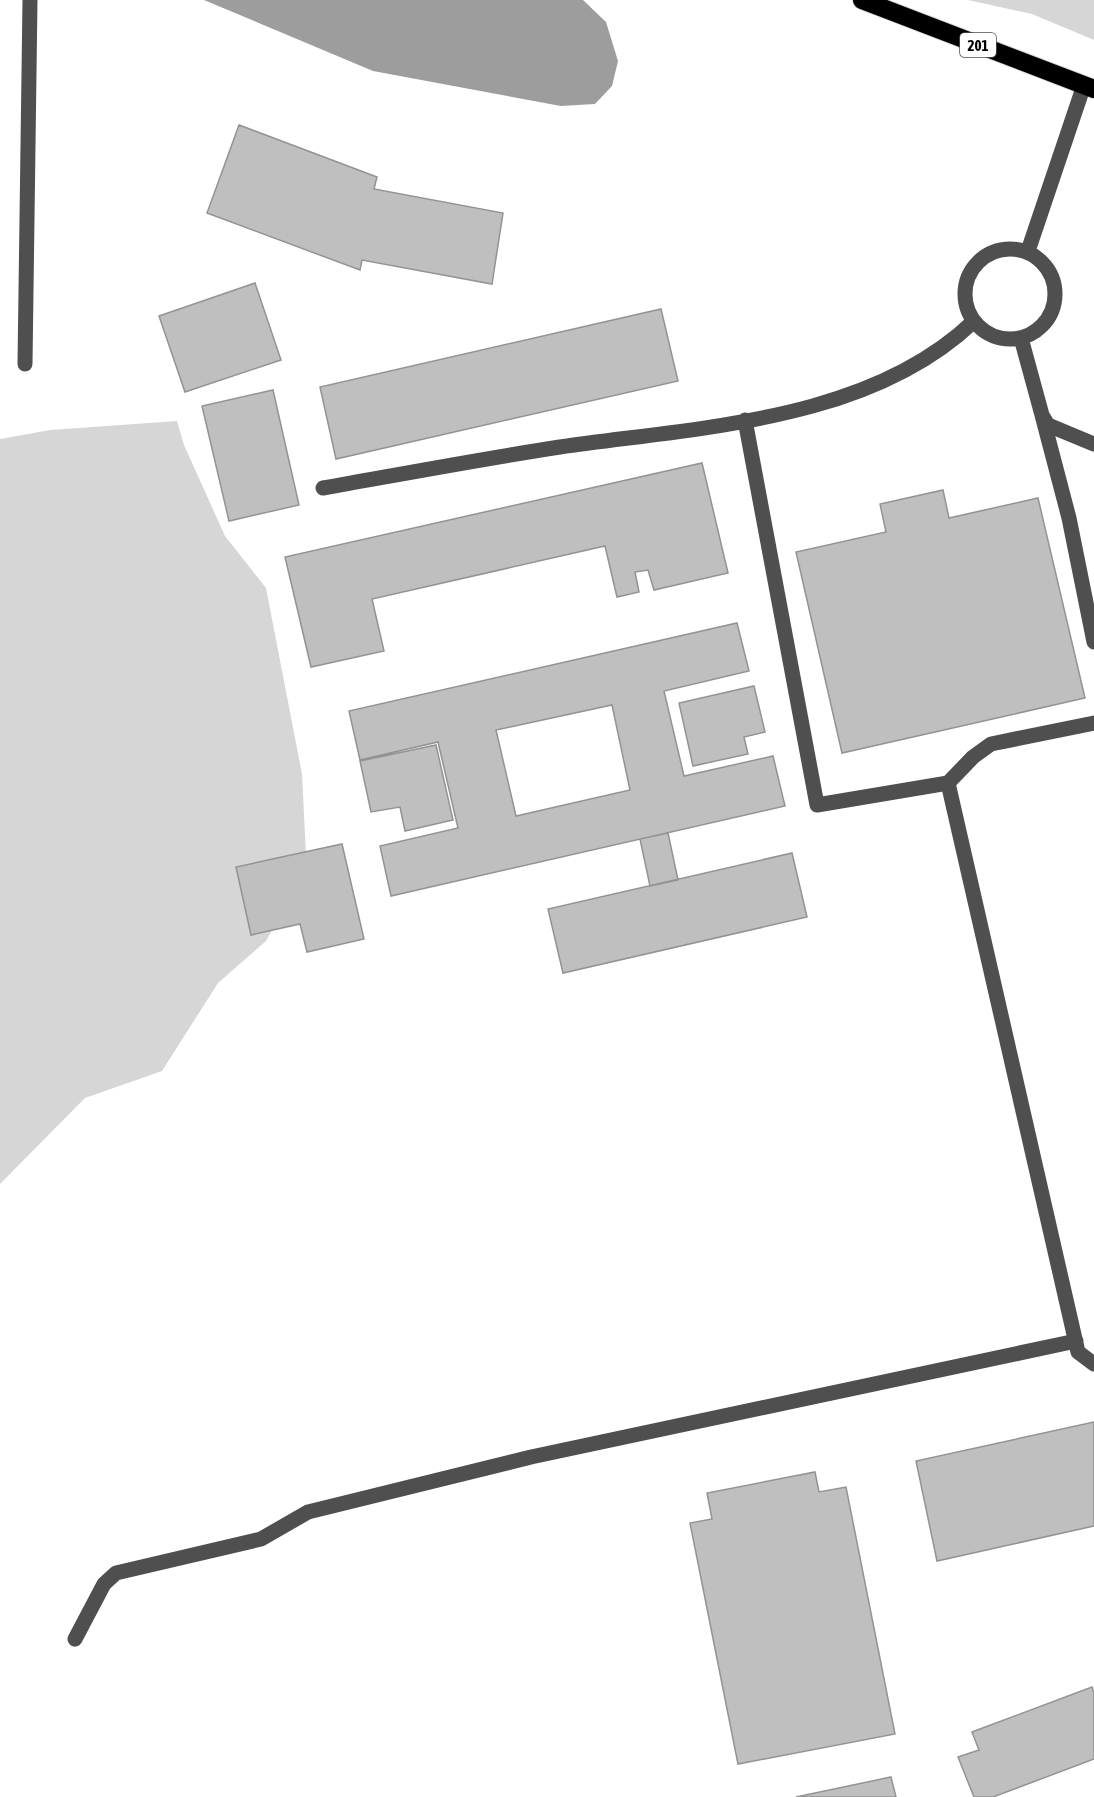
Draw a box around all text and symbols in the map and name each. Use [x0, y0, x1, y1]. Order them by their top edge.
road number: 201 [960, 33, 996, 57]

